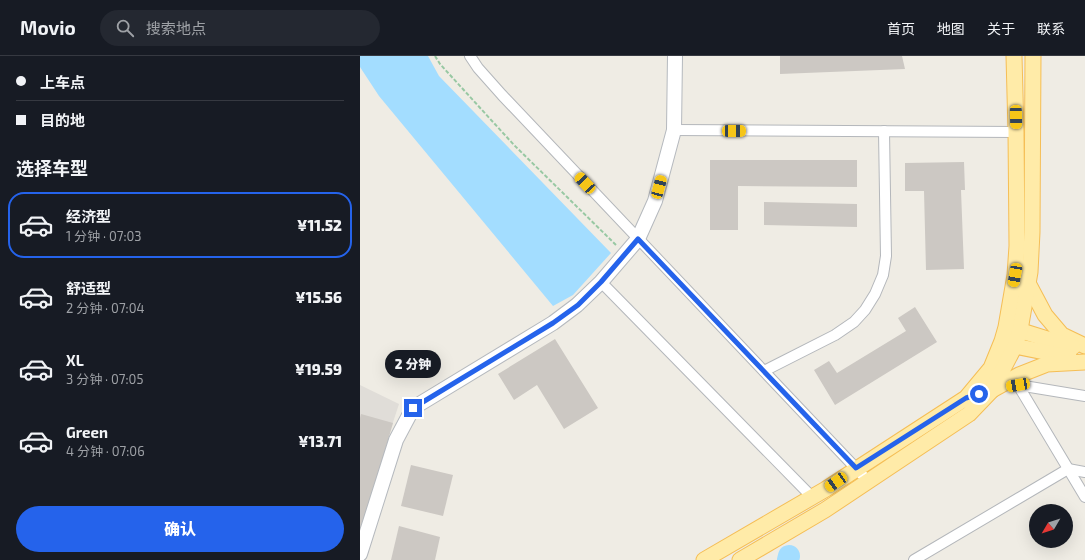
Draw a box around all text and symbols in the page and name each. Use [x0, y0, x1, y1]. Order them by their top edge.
search box [100, 10, 380, 46]
text: Movio [20, 16, 76, 39]
icon: search [114, 17, 136, 39]
text: 搜索地点 [146, 19, 206, 37]
text: 首页 [887, 20, 915, 37]
text: 地图 [937, 20, 965, 37]
text: 关于 [987, 20, 1015, 37]
text: 联系 [1037, 20, 1065, 37]
text: 上车点 [40, 73, 85, 91]
car [1010, 105, 1022, 129]
text: 目的地 [40, 111, 85, 129]
car [722, 125, 746, 137]
text: 选择车型 [16, 157, 88, 179]
car [572, 170, 598, 196]
car [650, 174, 668, 200]
icon: car [18, 207, 54, 243]
text: 经济型 [66, 207, 111, 225]
text: ¥11.52 [297, 216, 342, 234]
text: 1 分钟 · 07:03 [66, 228, 142, 244]
car [1007, 262, 1023, 288]
icon: car [18, 279, 54, 315]
text: 舒适型 [66, 279, 111, 297]
text: ¥15.56 [295, 288, 342, 306]
text: 2 分钟 · 07:04 [66, 300, 144, 316]
callout: 2 分钟 [385, 350, 441, 378]
icon: car [18, 351, 54, 387]
text: XL [66, 351, 84, 369]
text: 2 分钟 [395, 356, 431, 372]
text: ¥19.59 [295, 360, 342, 378]
text: 3 分钟 · 07:05 [66, 371, 143, 387]
car [1005, 377, 1031, 393]
route start [970, 385, 988, 403]
route end [404, 399, 422, 417]
icon: car [18, 423, 54, 459]
text: Green [66, 423, 108, 441]
text: ¥13.71 [298, 432, 342, 450]
text: 4 分钟 · 07:06 [66, 443, 145, 459]
car [823, 470, 849, 494]
north arrow [1029, 504, 1073, 548]
map controls [1029, 504, 1073, 548]
button: 确认 [16, 506, 344, 552]

